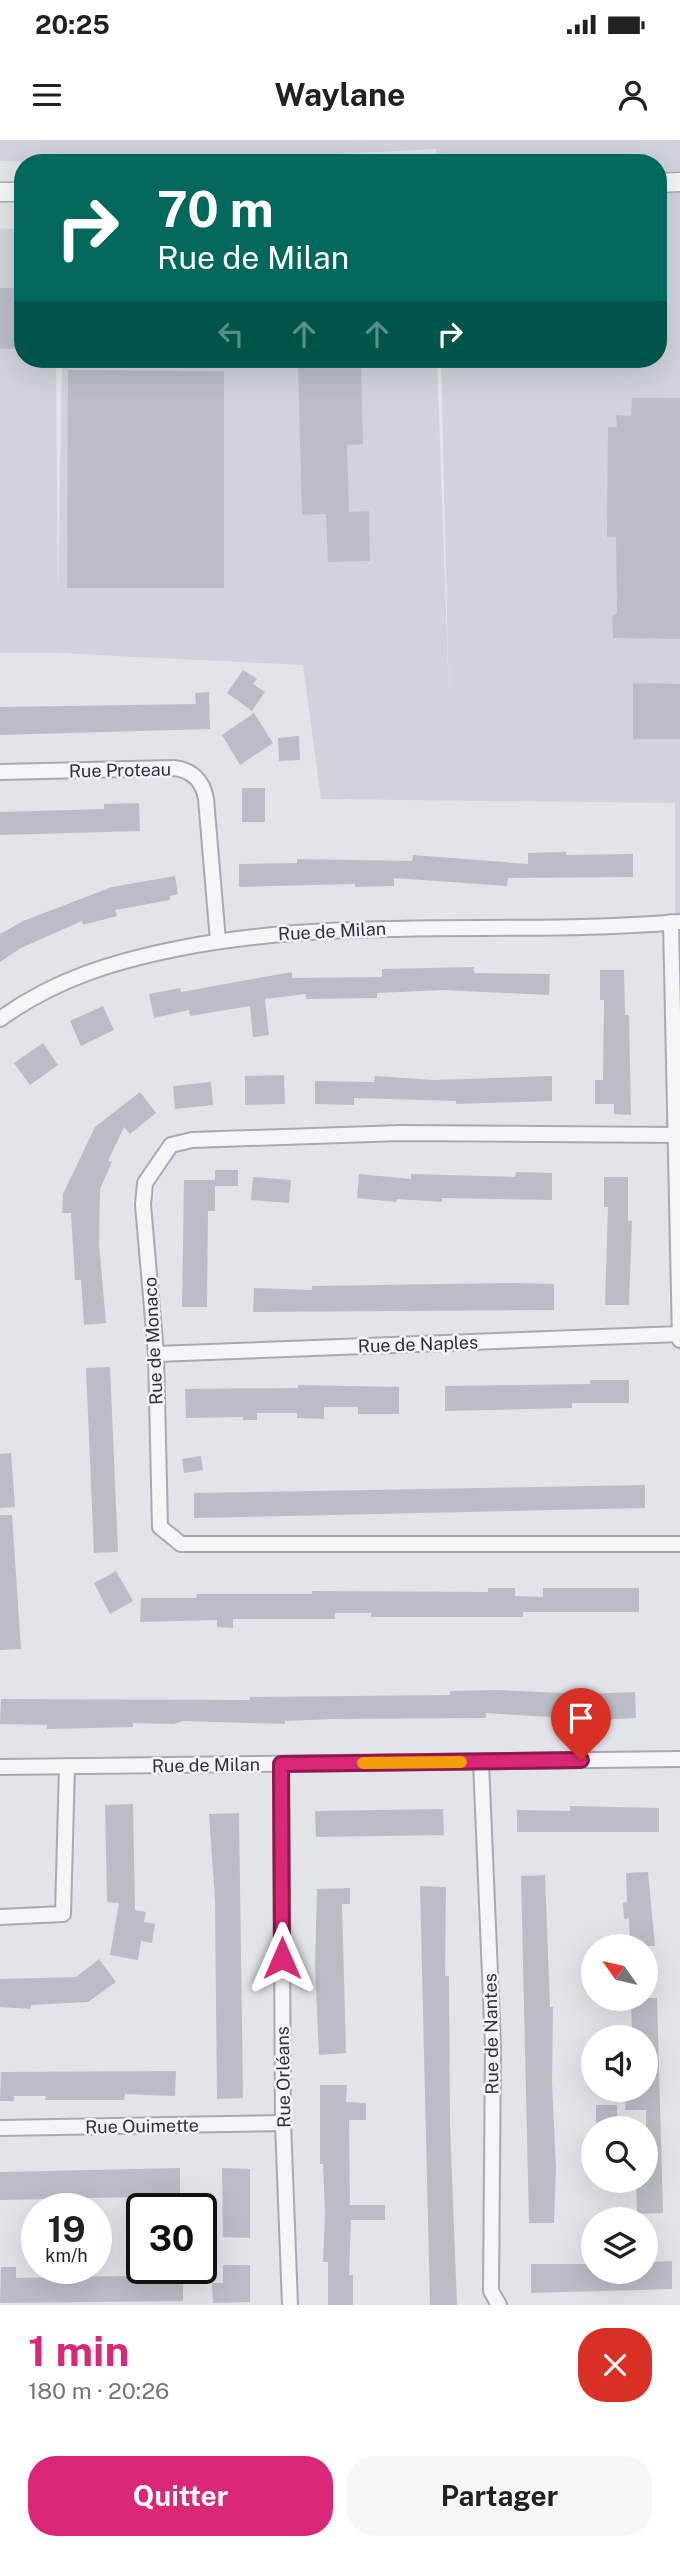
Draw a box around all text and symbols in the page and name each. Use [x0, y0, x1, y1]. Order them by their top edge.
text: 20:25 [35, 9, 110, 40]
icon: menu [28, 76, 66, 114]
text: Waylane [275, 76, 405, 113]
icon: person [614, 76, 652, 114]
text: 70 m [157, 180, 274, 238]
icon: right [42, 182, 133, 273]
text: Rue de Milan [157, 239, 349, 276]
icon: left [212, 315, 250, 353]
icon: ahead [285, 315, 323, 353]
icon: ahead [358, 315, 396, 353]
icon: right [431, 315, 469, 353]
street label: Rue Proteau [69, 759, 171, 781]
street label: Rue de Milan [277, 918, 387, 944]
street label: Rue de Monaco [139, 1276, 167, 1406]
street label: Rue de Naples [358, 1331, 478, 1357]
pin [551, 1688, 611, 1760]
icon: arrive [562, 1699, 600, 1737]
street label: Rue de Milan [152, 1754, 260, 1776]
position arrow [245, 1921, 319, 1995]
north arrow [581, 1934, 658, 2011]
map controls [581, 1934, 658, 2284]
street label: Rue de Nantes [479, 1973, 503, 2095]
button: sound [581, 2025, 658, 2102]
street label: Rue Orléans [272, 2026, 294, 2128]
street label: Rue Ouimette [85, 2115, 199, 2137]
button: search [581, 2116, 658, 2193]
speed limit sign: 30 [126, 2193, 217, 2284]
button: layers [581, 2207, 658, 2284]
text: 19 [47, 2209, 86, 2250]
text: km/h [45, 2245, 88, 2266]
text: 1 min [28, 2326, 129, 2375]
button: close [578, 2328, 652, 2402]
text: 180 m · 20:26 [28, 2377, 169, 2404]
button: Quitter [28, 2456, 333, 2536]
button: Partager [347, 2456, 652, 2536]

